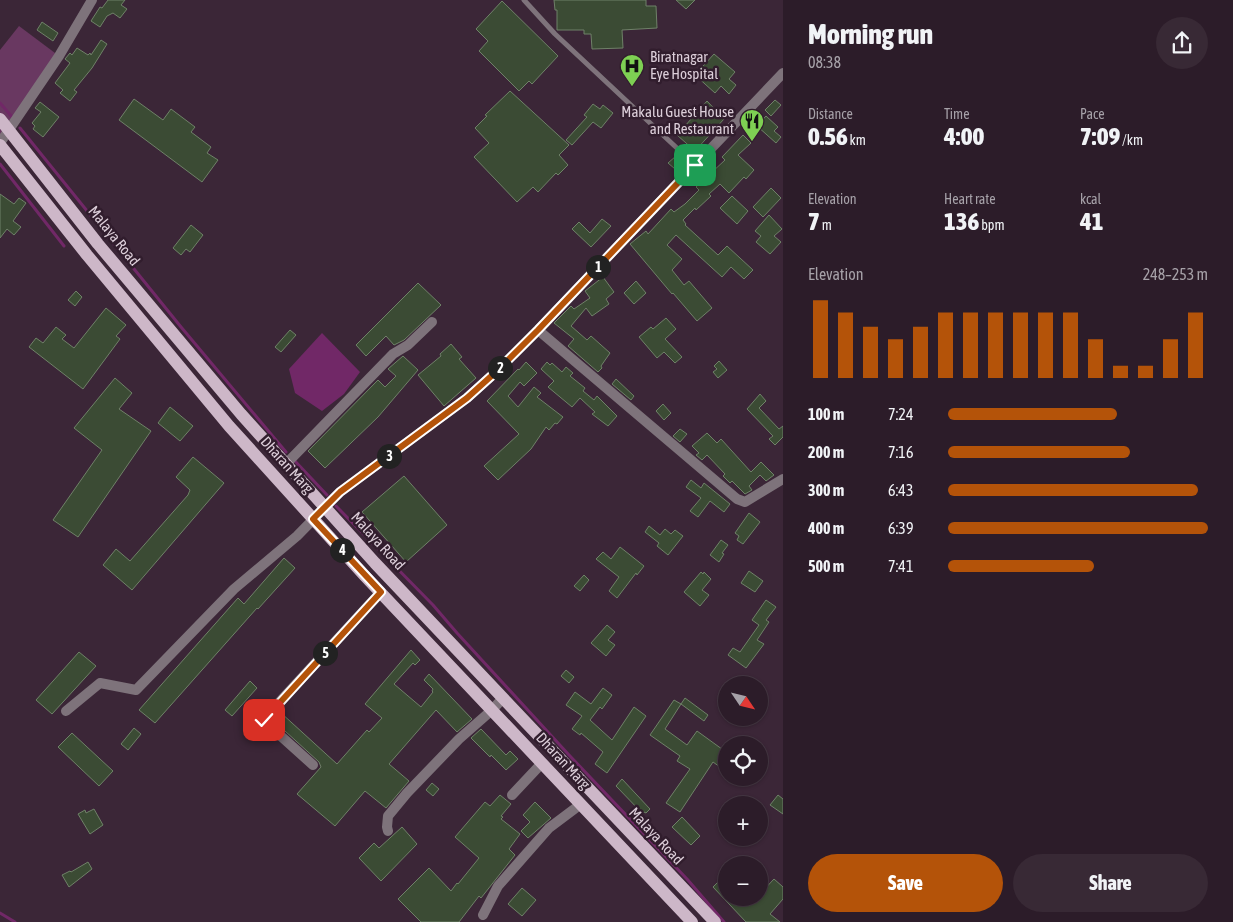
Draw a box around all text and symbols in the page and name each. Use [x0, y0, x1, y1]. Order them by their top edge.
button: share [1156, 17, 1208, 69]
text: Morning run [808, 18, 933, 50]
place label: Biratnagar Eye Hospital [650, 48, 718, 82]
hospital icon: Biratnagar Eye Hospital [619, 53, 645, 87]
text: 08:38 [808, 53, 841, 71]
place label: Makalu Guest House and Restaurant [621, 103, 734, 137]
text: Distance [808, 106, 853, 122]
text: Time [944, 106, 970, 122]
text: Pace [1080, 106, 1105, 122]
restaurant icon: Makalu Guest House and Restaurant [739, 108, 765, 142]
text: 0.56 [808, 122, 848, 150]
text: 4:00 [944, 122, 984, 150]
text: 7:09 [1080, 122, 1120, 150]
text: km [848, 132, 866, 148]
text: /km [1120, 132, 1143, 148]
pin [674, 144, 716, 186]
icon: arrive [681, 151, 709, 179]
text: Elevation [808, 191, 857, 207]
text: Heart rate [944, 191, 996, 207]
text: kcal [1080, 191, 1101, 207]
street label: Malaya Road [85, 202, 144, 269]
text: 7 [808, 207, 820, 235]
text: 136 [944, 207, 979, 235]
text: 41 [1080, 207, 1104, 235]
text: m [820, 217, 832, 233]
text: bpm [979, 217, 1005, 233]
pin: 1 [586, 254, 610, 280]
text: 1 [595, 259, 602, 275]
text: Elevation [808, 265, 863, 283]
text: 248–253 m [1143, 265, 1208, 283]
pin: 2 [488, 356, 512, 380]
text: 2 [497, 360, 504, 376]
text: 100 m [808, 405, 844, 423]
text: 7:24 [888, 405, 913, 423]
street label: Dharan Marg [257, 433, 318, 497]
text: 200 m [808, 443, 844, 461]
text: 7:16 [888, 443, 913, 461]
pin: 3 [376, 444, 402, 468]
text: 3 [386, 448, 393, 464]
text: 300 m [808, 481, 844, 499]
text: 6:43 [888, 481, 913, 499]
street label: Malaya Road [348, 508, 409, 573]
text: 400 m [808, 519, 844, 537]
text: 6:39 [888, 519, 913, 537]
pin: 4 [330, 538, 354, 562]
text: 4 [339, 542, 346, 558]
text: 500 m [808, 557, 844, 575]
text: 7:41 [888, 557, 913, 575]
pin: 5 [312, 640, 338, 666]
text: 5 [322, 645, 329, 661]
north arrow [718, 676, 768, 726]
map controls [718, 676, 768, 906]
pin [243, 699, 285, 741]
icon: check [250, 706, 278, 734]
street label: Dharan Marg [533, 729, 594, 793]
button: locate [718, 736, 768, 786]
button: + [718, 796, 768, 846]
street label: Malaya Road [626, 804, 687, 868]
button: Save [808, 854, 1003, 912]
button: Share [1013, 854, 1208, 912]
button: − [718, 856, 768, 906]

